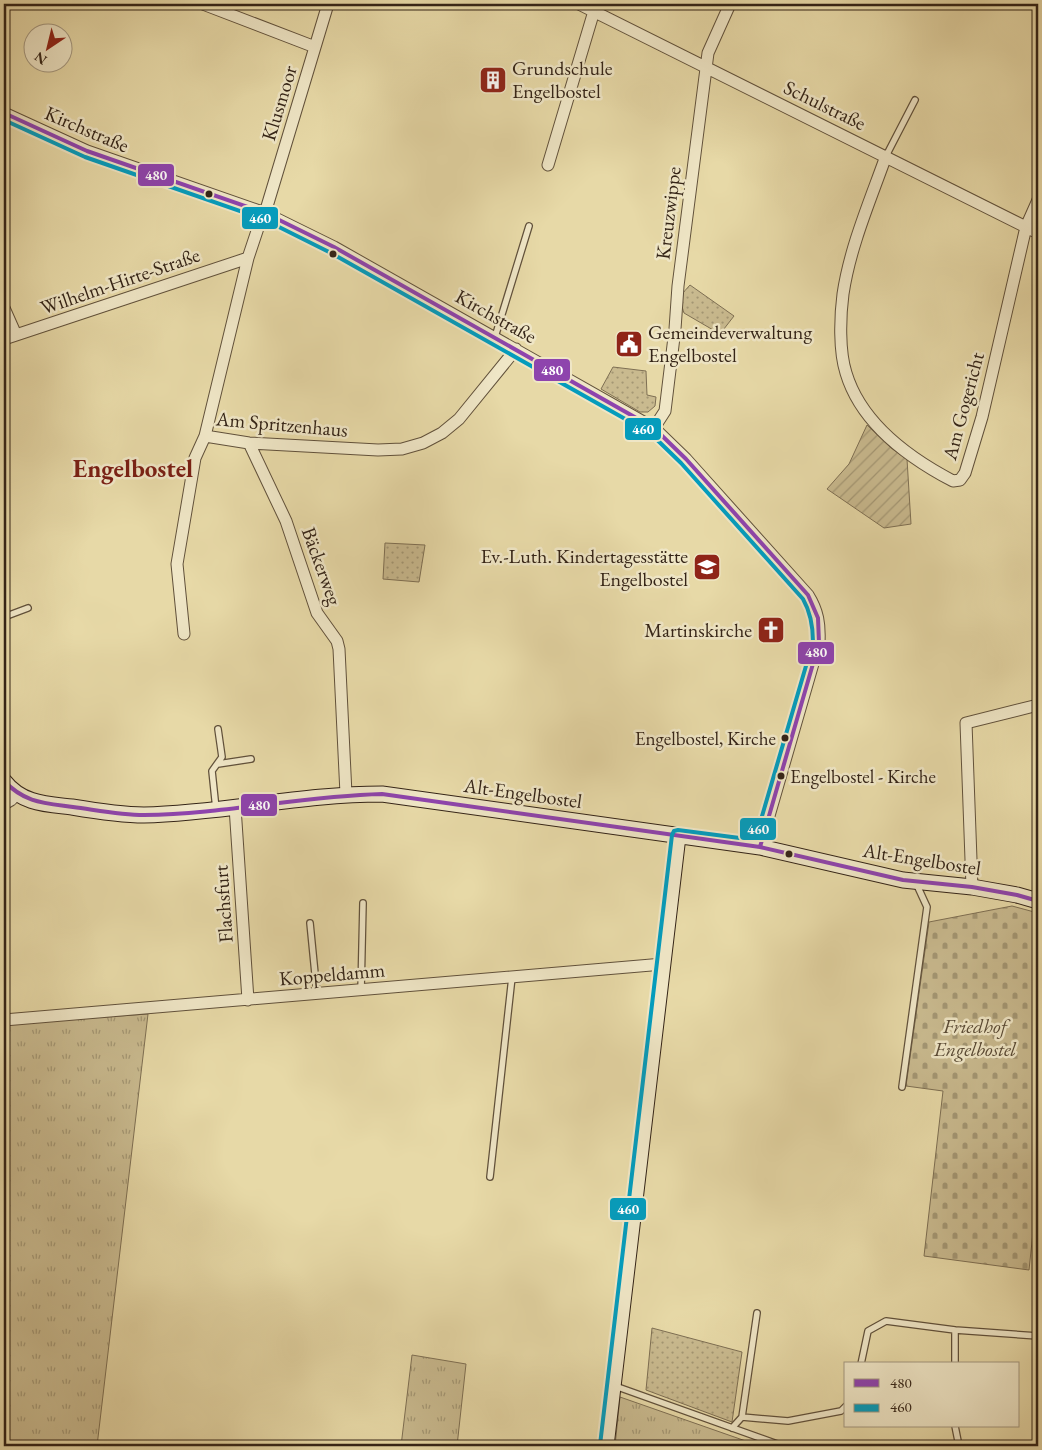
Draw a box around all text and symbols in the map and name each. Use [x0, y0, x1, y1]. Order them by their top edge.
north arrow [22, 22, 72, 72]
text: N [30, 48, 50, 69]
place label: Grundschule Engelbostel [512, 55, 613, 104]
street label: Klusmoor [255, 62, 303, 144]
building icon: Grundschule Engelbostel [478, 65, 508, 95]
street label: Schulstraße [780, 74, 871, 136]
street label: Kirchstraße [41, 100, 133, 158]
line badge: 480 [137, 163, 175, 187]
street label: Kreuzwippe [649, 165, 687, 261]
text: 480 [145, 166, 168, 184]
unlabelled marker [204, 189, 214, 199]
line badge: 460 [241, 206, 279, 230]
text: 460 [249, 209, 272, 227]
street label: Wilhelm-Hirte-Straße [37, 241, 203, 320]
unlabelled marker [328, 249, 338, 259]
street label: Kirchstraße [451, 283, 541, 349]
place label: Gemeindeverwaltung Engelbostel [648, 319, 812, 368]
public building icon: Gemeindeverwaltung Engelbostel [614, 329, 644, 359]
street label: Am Gogericht [936, 348, 990, 464]
line badge: 480 [533, 358, 571, 382]
text: 480 [541, 361, 564, 379]
street label: Am Spritzenhaus [214, 405, 349, 443]
line badge: 460 [624, 417, 662, 441]
text: 460 [632, 420, 655, 438]
district label: Engelbostel [73, 452, 193, 485]
street label: Bäckerweg [296, 523, 348, 609]
place label: Ev.-Luth. Kindertagesstätte Engelbostel [481, 543, 688, 592]
school or university icon: Ev.-Luth. Kindertagesstätte Engelbostel [692, 552, 722, 582]
church icon: Martinskirche [756, 615, 786, 645]
place label: Martinskirche [644, 617, 752, 643]
line badge: 480 [797, 641, 835, 665]
text: 480 [805, 643, 828, 661]
place label: Engelbostel, Kirche [635, 726, 776, 751]
marker: Engelbostel, Kirche [780, 733, 790, 743]
place label: Engelbostel - Kirche [790, 764, 936, 789]
marker: Engelbostel - Kirche [776, 771, 786, 781]
street label: Alt-Engelbostel [461, 772, 584, 814]
line badge: 480 [240, 793, 278, 817]
text: 480 [248, 796, 271, 814]
line badge: 460 [739, 817, 777, 841]
text: 460 [747, 820, 770, 838]
street label: Alt-Engelbostel [860, 837, 983, 881]
unlabelled marker [784, 849, 794, 859]
street label: Flachsfurt [207, 864, 239, 944]
street label: Koppeldamm [278, 956, 386, 992]
park label: Friedhof Engelbostel [933, 1013, 1017, 1062]
line badge: 460 [609, 1197, 647, 1221]
text: 460 [617, 1200, 640, 1218]
legend [844, 1362, 1020, 1428]
text: 480 [890, 1373, 912, 1392]
text: 460 [890, 1397, 912, 1416]

